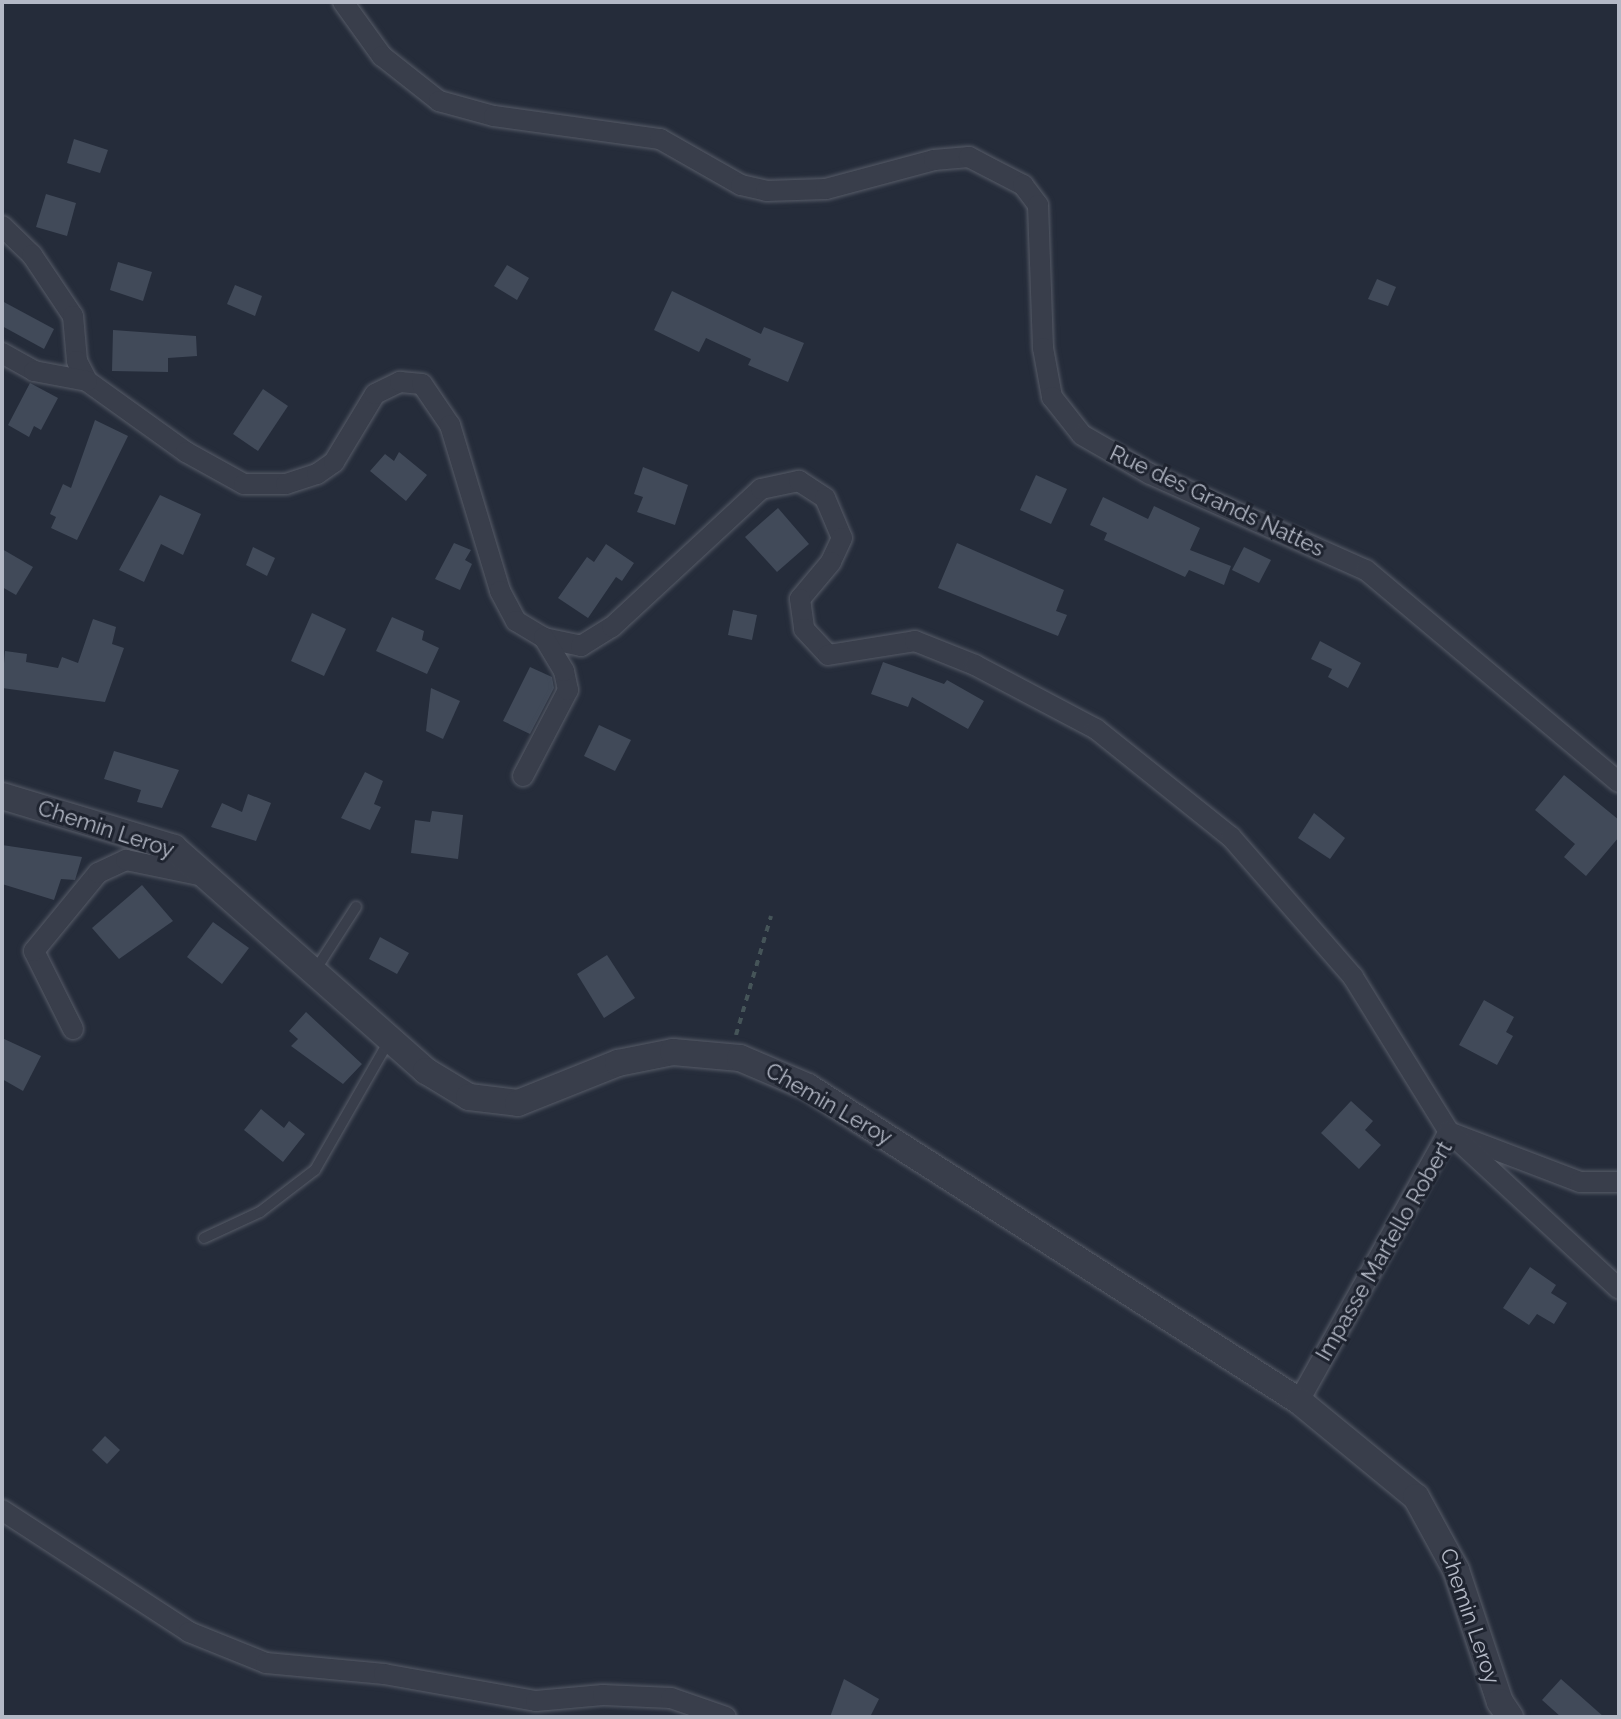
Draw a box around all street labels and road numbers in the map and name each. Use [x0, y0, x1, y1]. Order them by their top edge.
street label: Rue des Grands Nattes [1106, 440, 1328, 562]
street label: Chemin Leroy [35, 795, 177, 863]
street label: Chemin Leroy [761, 1057, 897, 1151]
street label: Impasse Martello Robert [1310, 1136, 1458, 1366]
street label: Chemin Leroy [1434, 1545, 1506, 1687]

